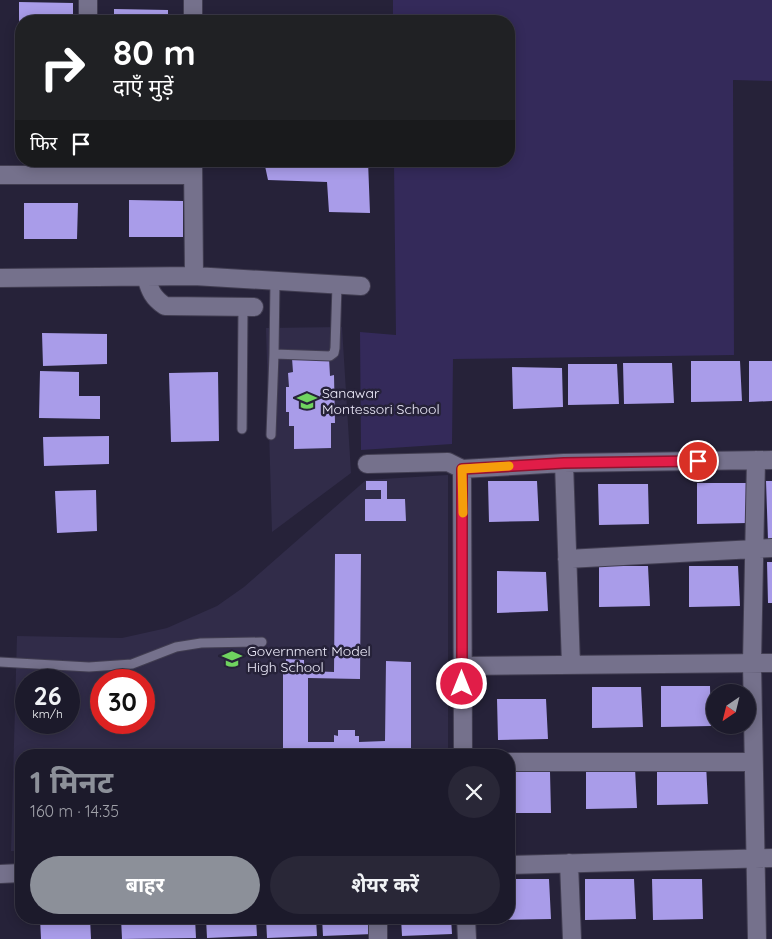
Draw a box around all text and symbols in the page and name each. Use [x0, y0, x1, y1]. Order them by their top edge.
text: 80 m [113, 30, 196, 74]
icon: right [30, 35, 95, 100]
text: दाएँ मुड़ें [113, 73, 173, 101]
icon: arrive [67, 130, 95, 158]
text: फिर [30, 131, 57, 155]
place label: Sanawar Montessori School [322, 384, 440, 418]
school or university icon: Sanawar Montessori School [296, 390, 318, 412]
pin [677, 440, 719, 482]
icon: arrive [684, 447, 712, 475]
place label: Government Model High School [247, 642, 371, 676]
school or university icon: Government Model High School [221, 648, 243, 670]
position arrow [435, 657, 487, 709]
speed limit sign: 30 [90, 669, 155, 734]
text: 26 [33, 680, 62, 711]
north arrow [706, 684, 756, 734]
map controls [706, 684, 756, 734]
text: km/h [32, 706, 63, 721]
text: 1 मिनट [30, 763, 113, 801]
button: close [448, 766, 500, 818]
text: 160 m · 14:35 [30, 801, 119, 821]
button: बाहर [30, 856, 260, 914]
button: शेयर करें [270, 856, 500, 914]

